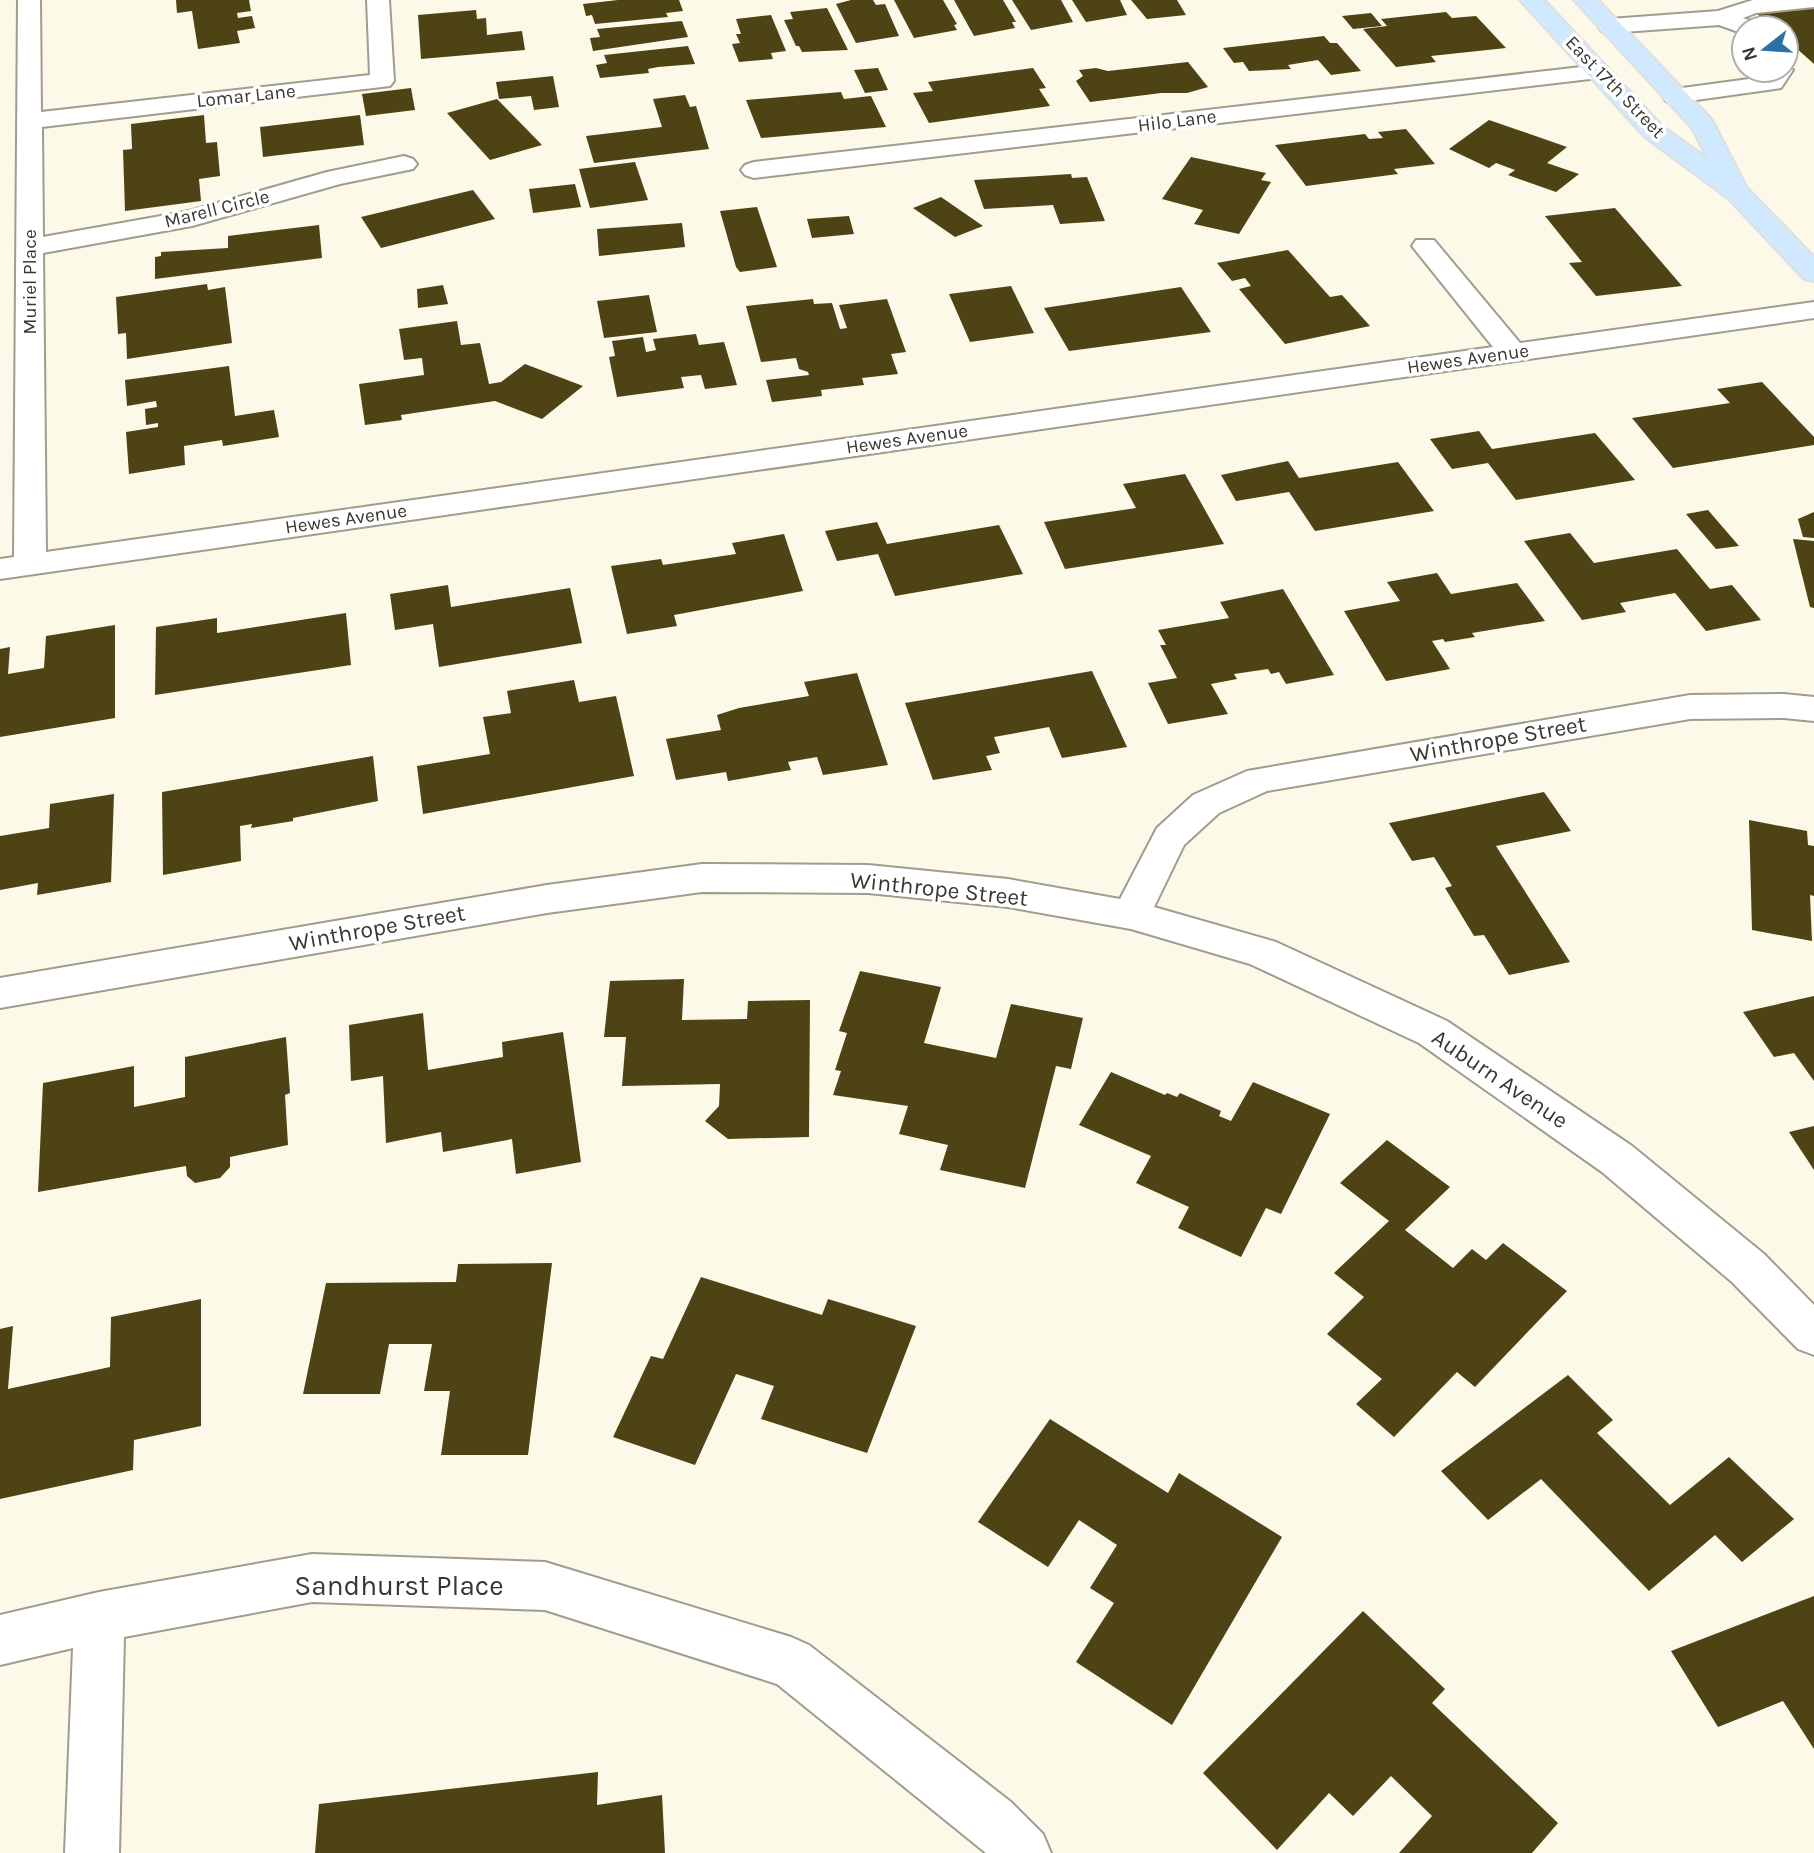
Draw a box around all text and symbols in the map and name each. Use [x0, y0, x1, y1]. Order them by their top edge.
north arrow [1730, 14, 1800, 84]
street label: East 17th Street [1561, 31, 1669, 143]
text: N [1737, 44, 1762, 63]
street label: Lomar Lane [195, 80, 297, 112]
street label: Hilo Lane [1136, 105, 1218, 137]
street label: Marell Circle [162, 185, 272, 233]
street label: Muriel Place [19, 229, 41, 335]
street label: Hewes Avenue [1406, 340, 1530, 378]
street label: Hewes Avenue [845, 420, 969, 458]
street label: Hewes Avenue [284, 500, 408, 538]
street label: Winthrope Street [1408, 710, 1589, 768]
street label: Winthrope Street [849, 866, 1030, 912]
street label: Winthrope Street [287, 899, 468, 957]
street label: Auburn Avenue [1427, 1024, 1573, 1134]
street label: Sandhurst Place [294, 1569, 504, 1602]

